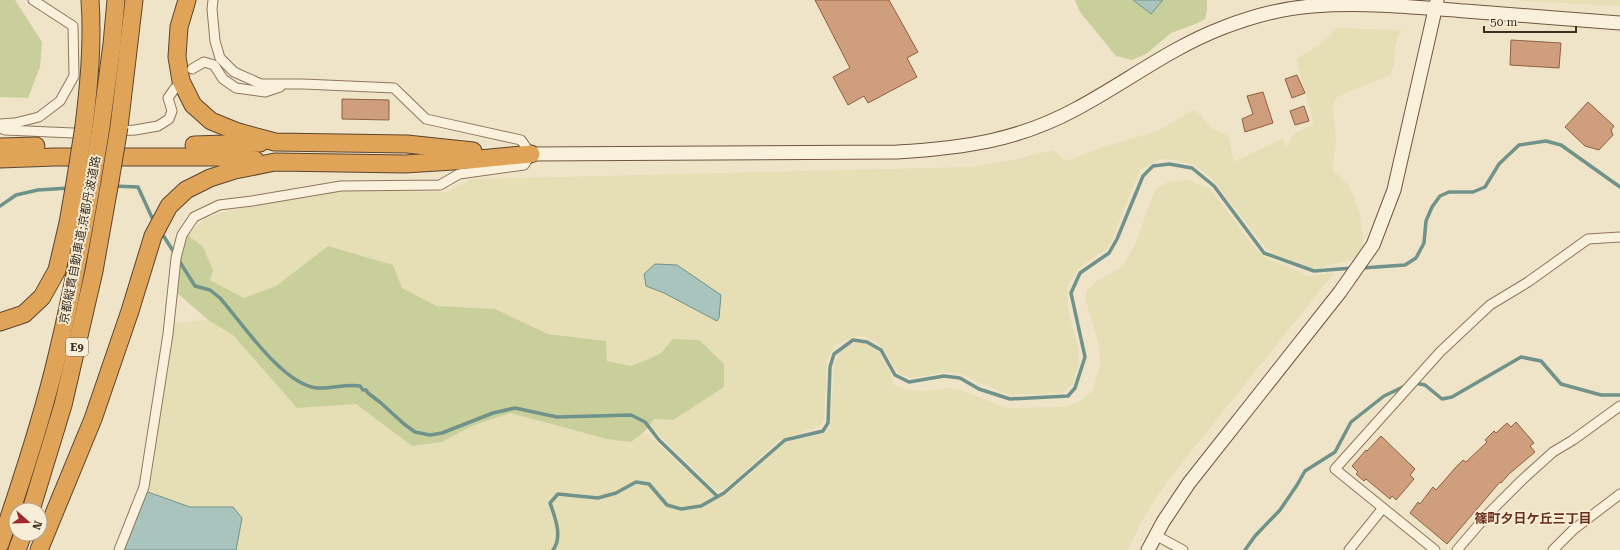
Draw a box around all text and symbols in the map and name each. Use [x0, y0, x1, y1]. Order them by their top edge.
scale bar [1484, 8, 1576, 34]
text: 50 m [1490, 15, 1517, 29]
street label: 京都縦貫自動車道;京都丹波道路 [57, 155, 103, 325]
road number: E9 [66, 338, 88, 356]
north arrow [8, 502, 48, 542]
district label: 篠町夕日ケ丘三丁目 [1474, 511, 1592, 526]
text: N [29, 519, 44, 532]

